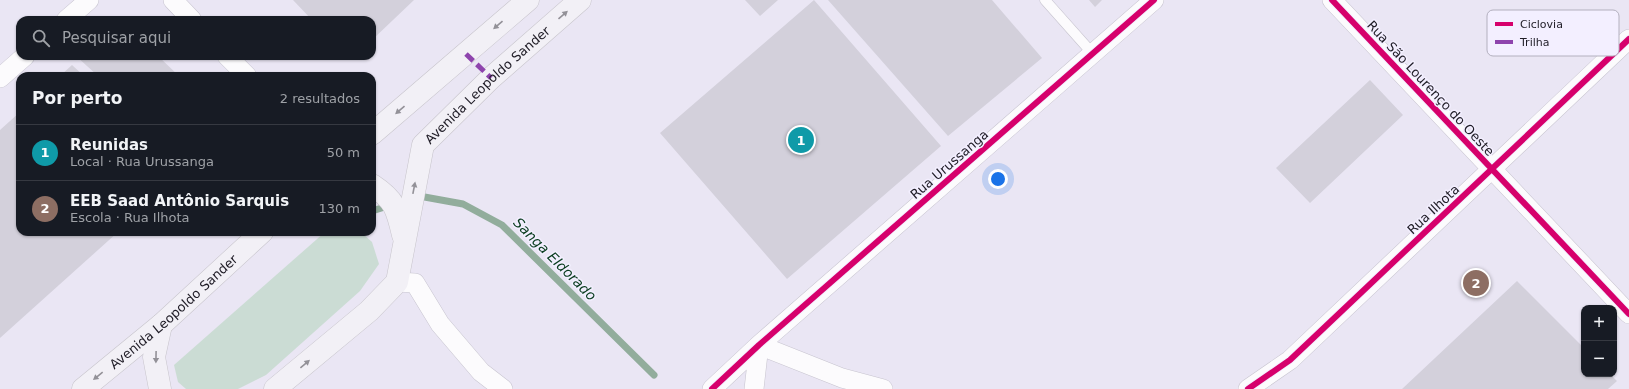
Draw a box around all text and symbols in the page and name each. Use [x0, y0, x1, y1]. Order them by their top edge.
legend [1487, 10, 1619, 56]
one-way arrow [557, 11, 568, 20]
search box [16, 16, 376, 60]
street label: Rua São Lourenço do Oeste [1364, 18, 1497, 159]
text: Ciclovia [1520, 18, 1563, 31]
one-way arrow [493, 21, 504, 30]
street label: Avenida Leopoldo Sander [422, 23, 553, 147]
icon: search [30, 27, 52, 49]
text: Pesquisar aqui [62, 29, 171, 47]
text: Trilha [1519, 36, 1549, 49]
text: Por perto [32, 88, 122, 108]
text: 2 resultados [280, 91, 360, 106]
one-way arrow [394, 106, 405, 115]
pin: 1 [788, 125, 814, 155]
street label: Rua Urussanga [907, 127, 991, 202]
text: Reunidas [70, 136, 148, 154]
text: 1 [40, 145, 50, 160]
text: 50 m [327, 145, 360, 160]
text: Local · Rua Urussanga [70, 154, 214, 169]
your location [988, 169, 1008, 189]
one-way arrow [412, 182, 418, 194]
street label: Rua Ilhota [1404, 182, 1462, 237]
text: EEB Saad Antônio Sarquis [70, 192, 289, 210]
text: 2 [40, 201, 50, 216]
text: 130 m [318, 201, 360, 216]
text: Escola · Rua Ilhota [70, 210, 190, 225]
water label: Sanga Eldorado [510, 214, 600, 304]
street label: Avenida Leopoldo Sander [107, 251, 241, 372]
pin: 2 [1463, 268, 1489, 298]
map controls [1581, 305, 1617, 377]
button: + [1581, 305, 1617, 341]
button: − [1581, 341, 1617, 377]
one-way arrow [153, 351, 159, 364]
one-way arrow [300, 360, 311, 369]
one-way arrow [93, 372, 104, 381]

